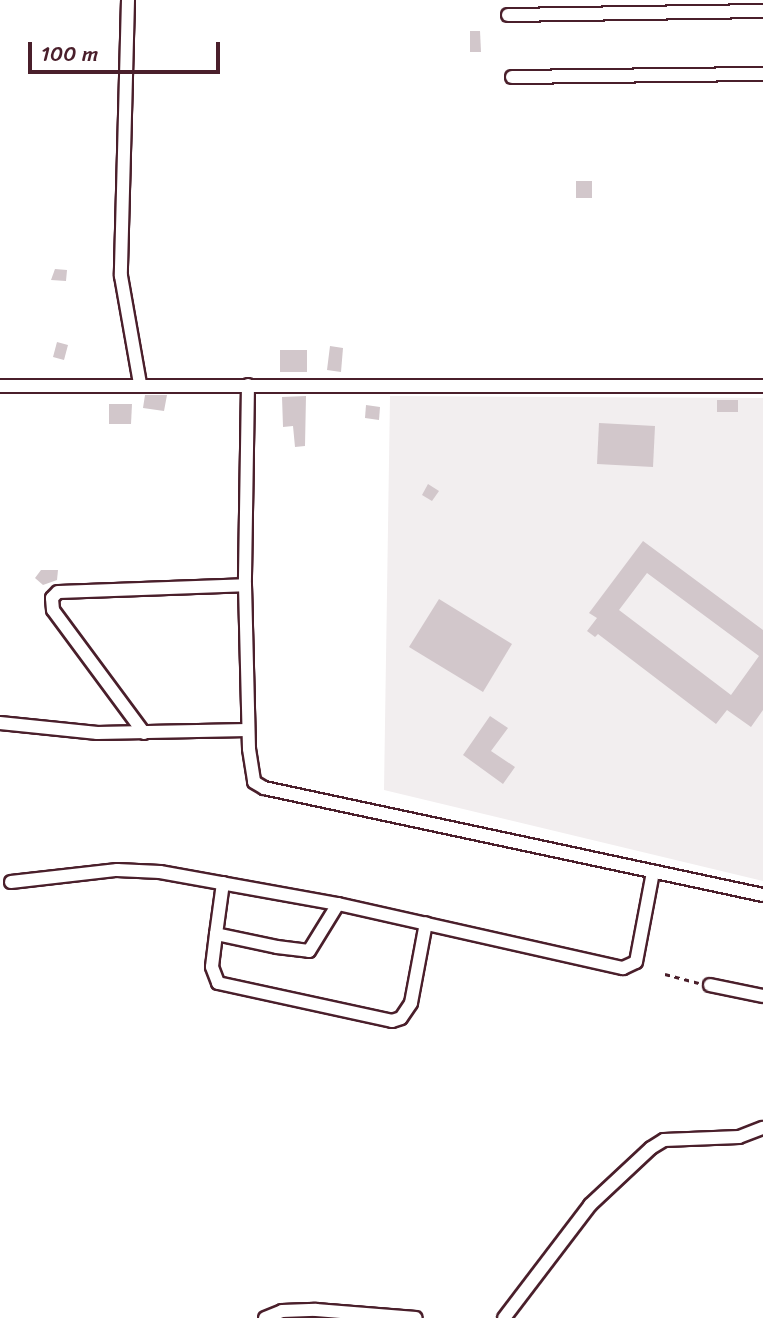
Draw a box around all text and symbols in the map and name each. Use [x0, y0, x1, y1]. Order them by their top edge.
scale bar [32, 28, 224, 72]
text: 100 m [41, 35, 98, 73]

